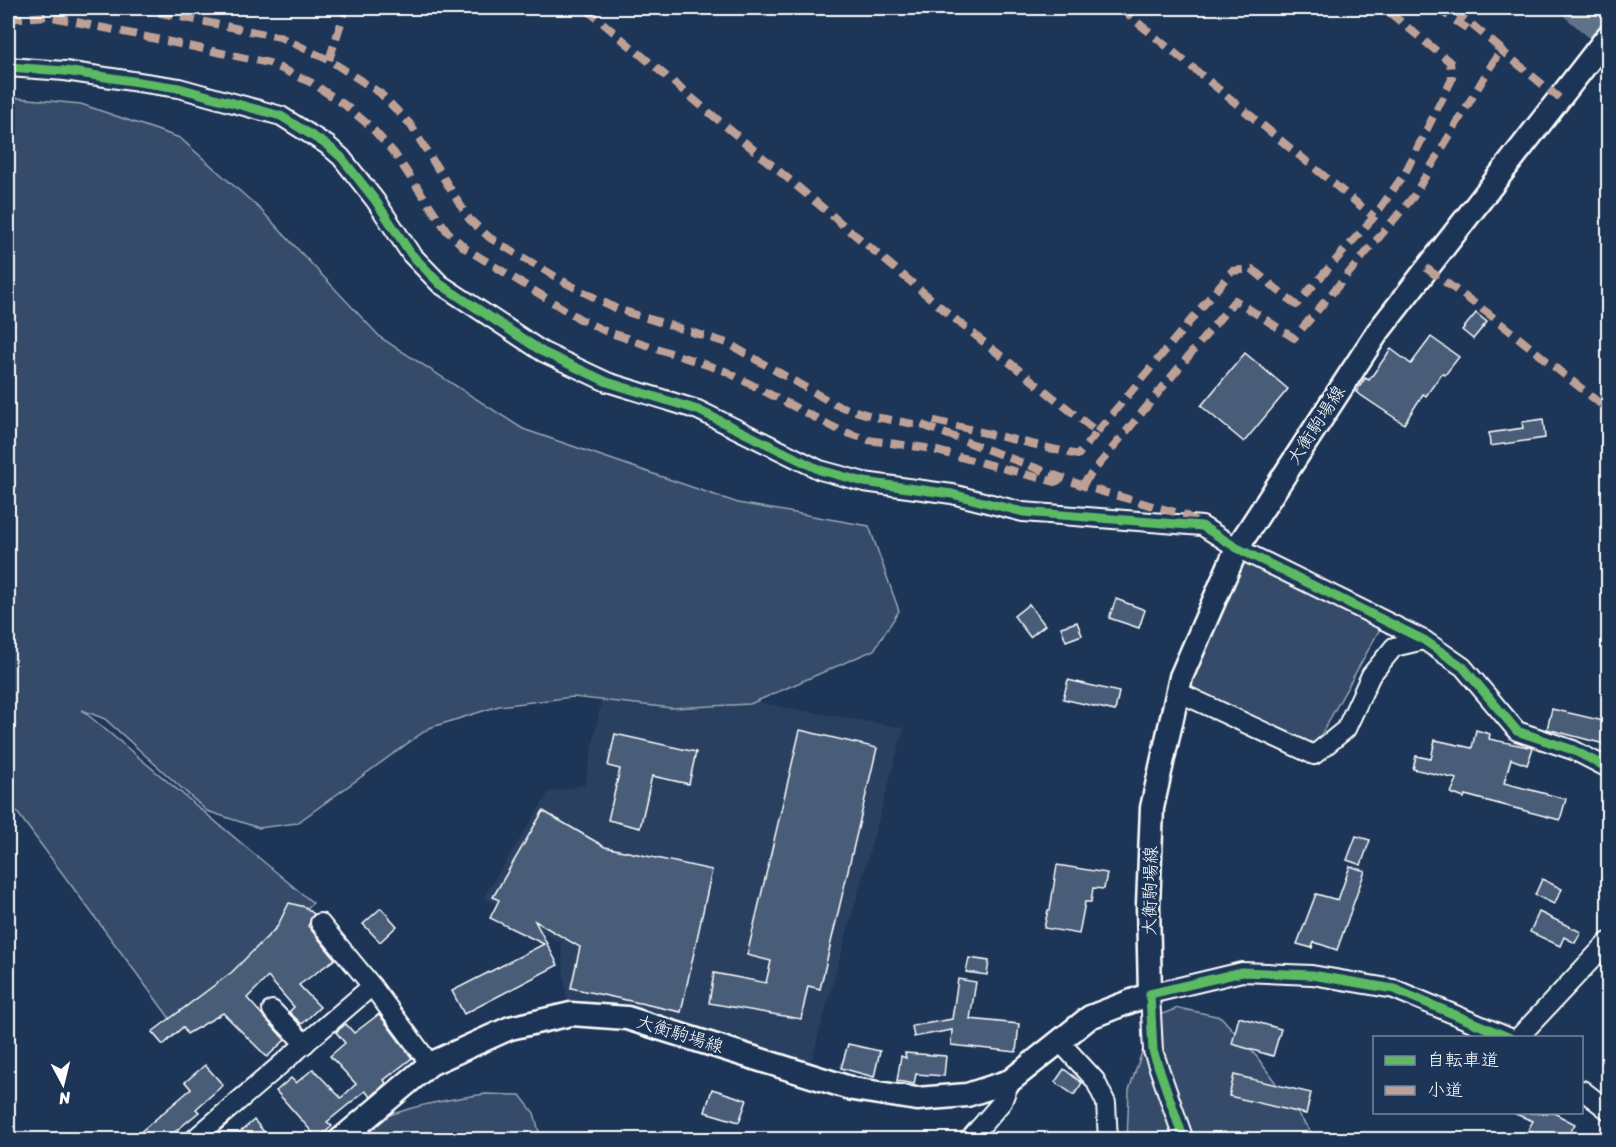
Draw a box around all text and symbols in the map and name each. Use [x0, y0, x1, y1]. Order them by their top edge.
street label: 大衡駒場線 [1278, 379, 1354, 471]
street label: 大衡駒場線 [1133, 846, 1167, 936]
street label: 大衡駒場線 [632, 1006, 728, 1062]
legend [1373, 1036, 1583, 1114]
text: 自転車道 [1427, 1044, 1499, 1076]
north arrow [33, 1054, 93, 1114]
text: 小道 [1427, 1074, 1463, 1106]
text: N [57, 1083, 73, 1114]

